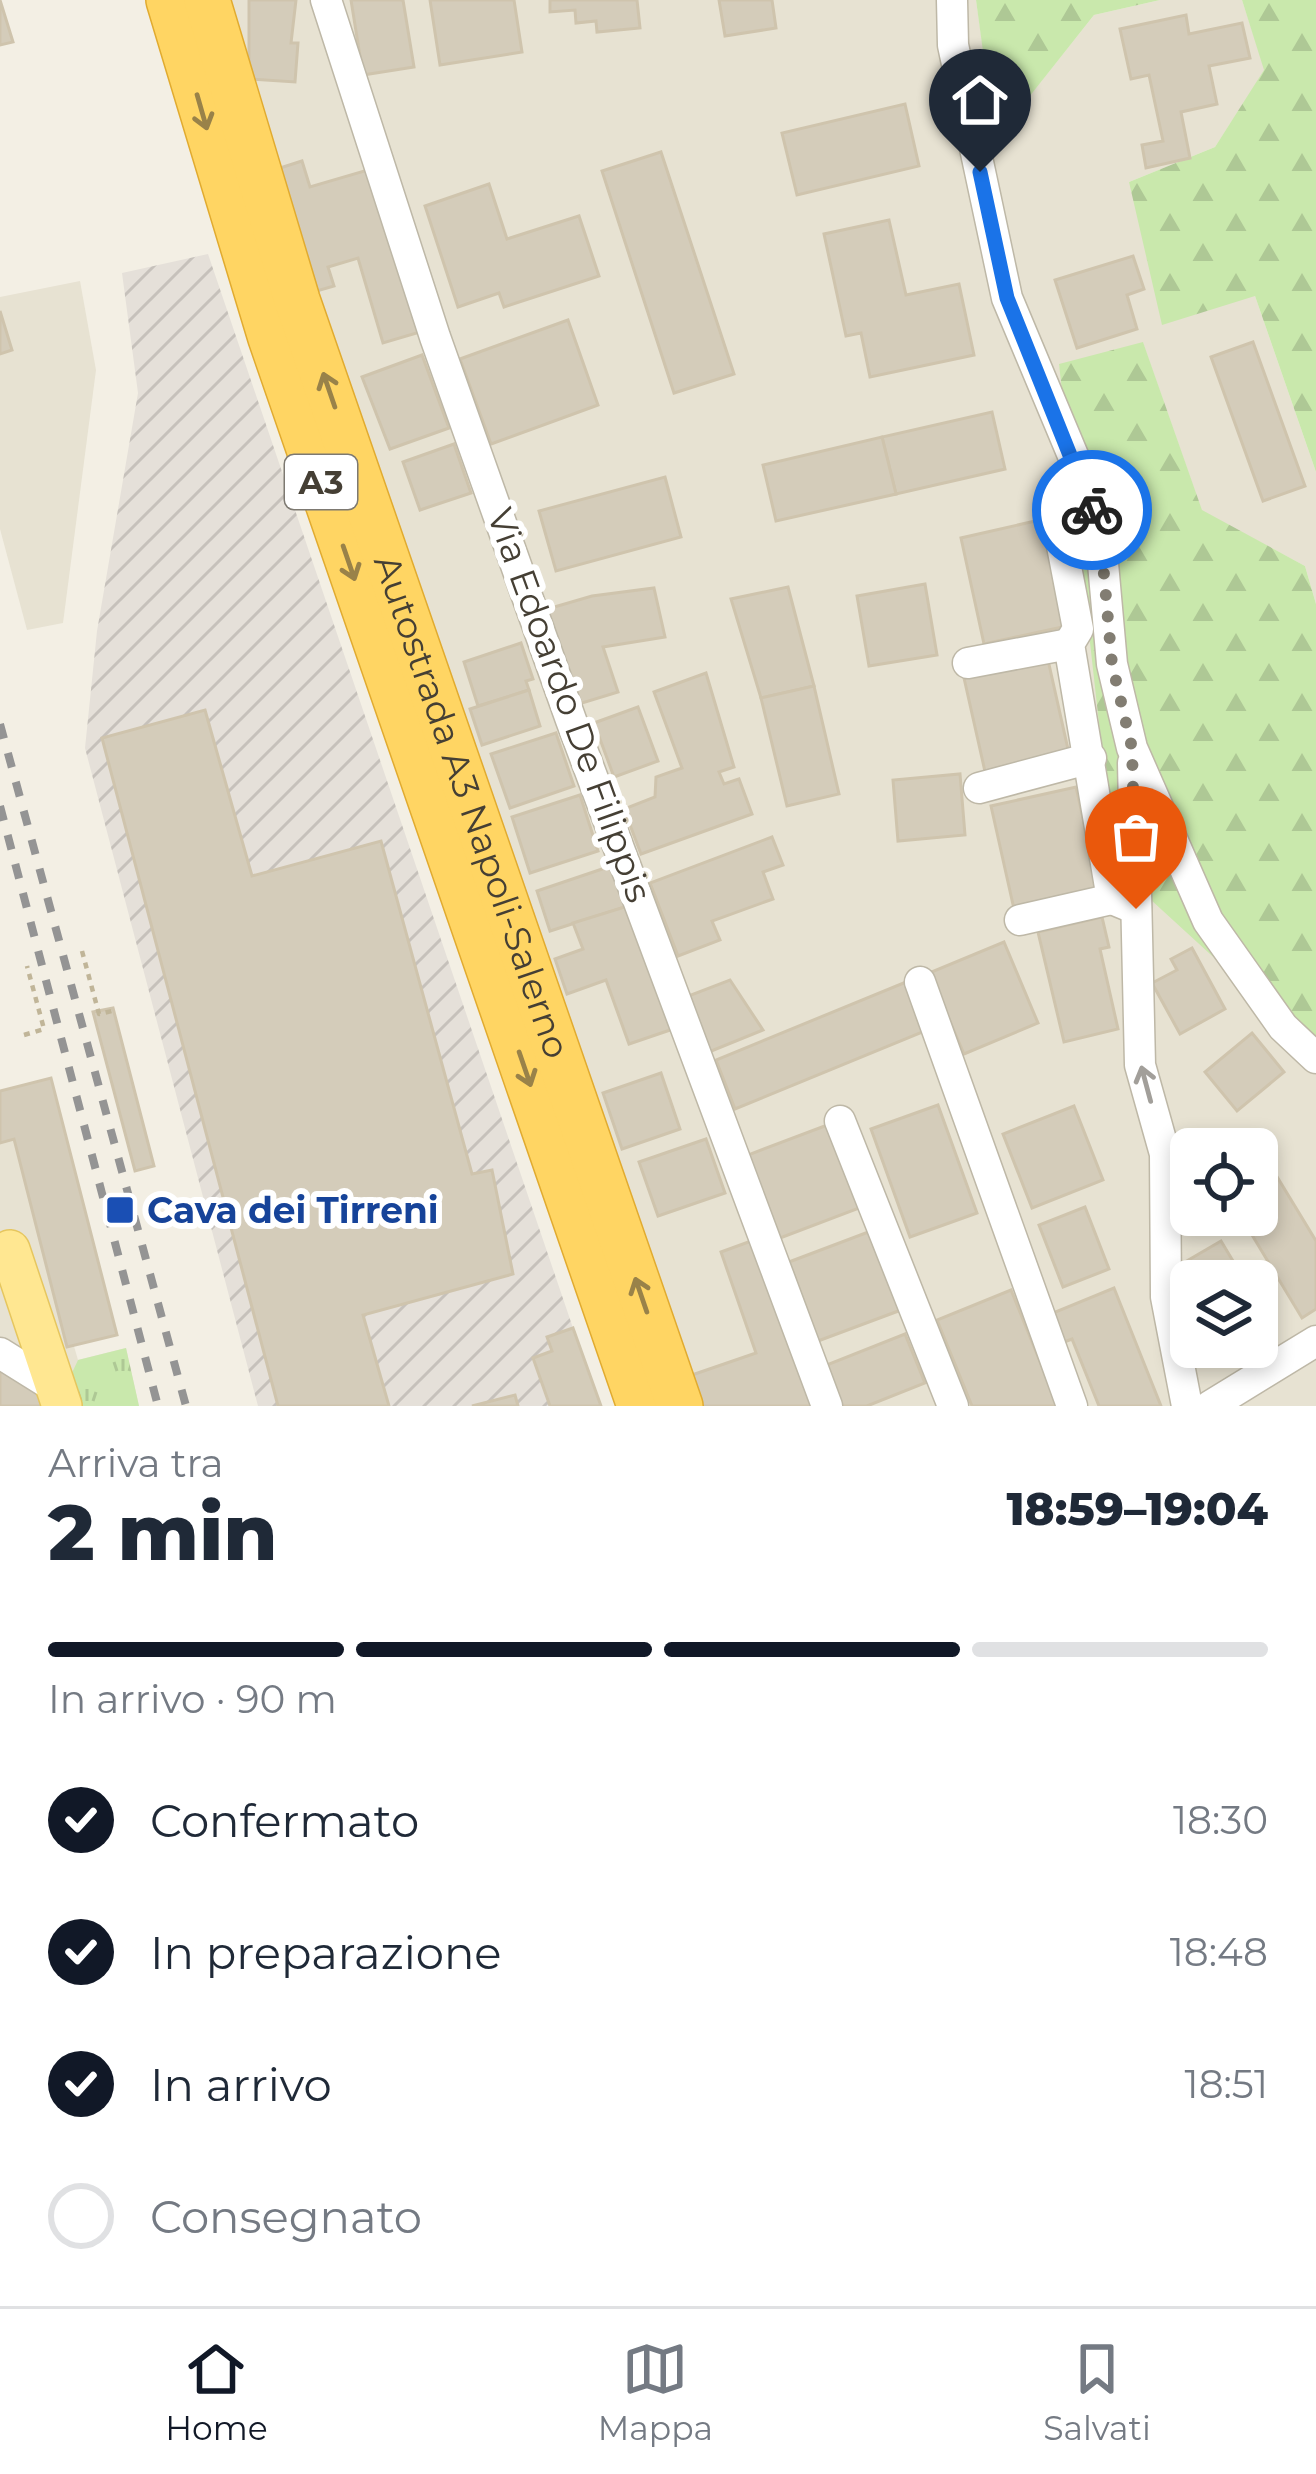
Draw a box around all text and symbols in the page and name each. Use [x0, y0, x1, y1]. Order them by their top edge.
pin [929, 49, 1031, 172]
icon: home [947, 67, 1013, 133]
one-way arrow [192, 92, 214, 130]
one-way arrow [316, 372, 338, 410]
courier [1032, 450, 1152, 570]
road number: A3 [285, 455, 357, 509]
icon: bike [1059, 477, 1125, 543]
street label: Via Edoardo De Filippis [478, 502, 662, 908]
one-way arrow [340, 544, 361, 581]
street label: Autostrada A3 Napoli-Salerno [365, 549, 580, 1064]
pin [1085, 786, 1187, 909]
icon: bag [1103, 804, 1169, 870]
one-way arrow [516, 1050, 537, 1087]
one-way arrow [1133, 1065, 1155, 1103]
map controls [1170, 1128, 1278, 1368]
button: locate [1170, 1128, 1278, 1236]
place label: Cava dei Tirreni [147, 1188, 439, 1232]
marker: Cava dei Tirreni [104, 1194, 136, 1226]
button: layers [1170, 1260, 1278, 1368]
one-way arrow [629, 1277, 651, 1315]
text: Arriva tra [48, 1439, 224, 1487]
text: 18:59–19:04 [1006, 1481, 1268, 1536]
text: 2 min [48, 1484, 278, 1580]
text: In arrivo · 90 m [48, 1675, 337, 1723]
icon: check [48, 1787, 114, 1853]
text: Confermato [150, 1793, 419, 1848]
text: 18:30 [1173, 1796, 1268, 1844]
icon: check [48, 1919, 114, 1985]
text: In preparazione [150, 1925, 502, 1980]
text: 18:48 [1170, 1928, 1268, 1976]
icon: check [48, 2051, 114, 2117]
text: In arrivo [150, 2057, 332, 2112]
text: 18:51 [1185, 2060, 1268, 2108]
text: Consegnato [150, 2189, 422, 2244]
tab: Home [165, 2336, 268, 2448]
tab: Mappa [598, 2336, 713, 2448]
tab: Salvati [1043, 2336, 1151, 2448]

